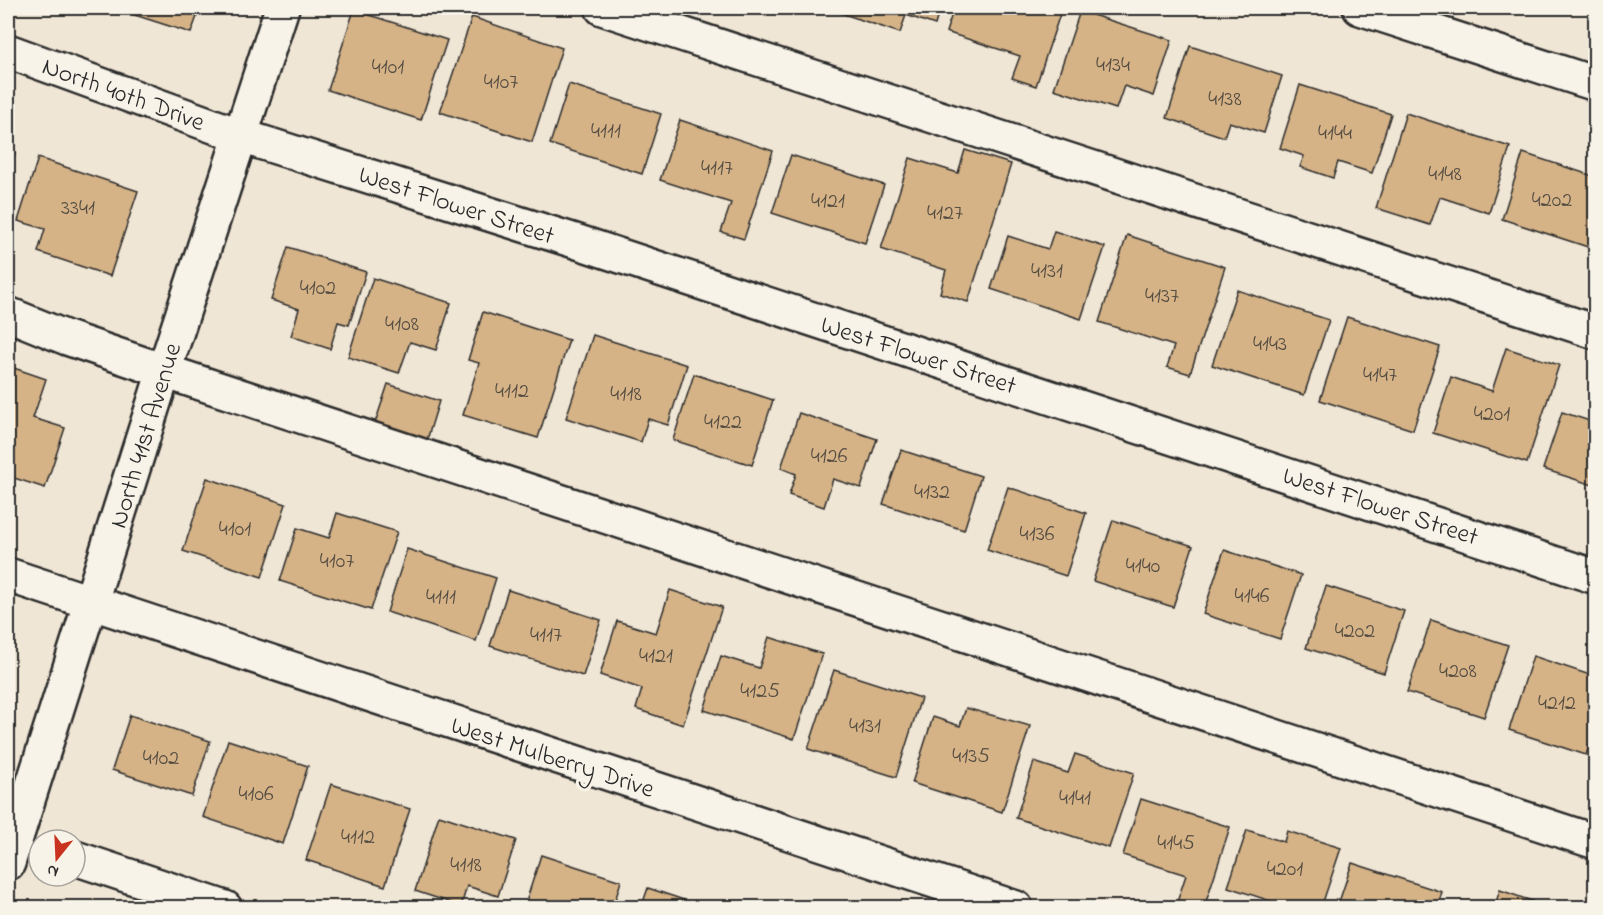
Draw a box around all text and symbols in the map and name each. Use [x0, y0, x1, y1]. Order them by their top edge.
street label: North 40th Drive [36, 49, 210, 143]
house number: 4134 [1096, 50, 1130, 82]
house number: 4101 [372, 52, 404, 84]
house number: 4107 [484, 67, 518, 99]
house number: 4138 [1208, 84, 1242, 116]
house number: 4111 [591, 116, 621, 148]
house number: 4144 [1318, 118, 1352, 150]
house number: 4117 [701, 153, 733, 185]
street label: West Flower Street [353, 157, 559, 256]
house number: 4148 [1428, 159, 1462, 191]
house number: 4202 [1532, 185, 1572, 217]
house number: 4121 [811, 186, 845, 218]
house number: 3341 [61, 193, 95, 225]
house number: 4127 [927, 198, 963, 230]
house number: 4131 [1031, 256, 1063, 288]
house number: 4102 [300, 273, 336, 305]
house number: 4137 [1145, 281, 1179, 313]
street label: West Flower Street [815, 307, 1021, 406]
house number: 4108 [385, 309, 419, 341]
house number: 4143 [1253, 329, 1287, 361]
street label: North 41st Avenue [101, 338, 193, 533]
house number: 4147 [1363, 360, 1397, 392]
house number: 4112 [495, 376, 529, 408]
house number: 4118 [610, 379, 642, 411]
house number: 4201 [1474, 399, 1510, 431]
house number: 4122 [704, 407, 742, 439]
house number: 4126 [811, 441, 848, 473]
street label: West Flower Street [1277, 458, 1483, 557]
house number: 4132 [914, 477, 950, 509]
house number: 4101 [219, 514, 251, 546]
house number: 4136 [1020, 519, 1055, 551]
house number: 4107 [320, 546, 354, 578]
house number: 4140 [1126, 551, 1160, 583]
house number: 4146 [1235, 581, 1270, 613]
house number: 4111 [426, 582, 456, 614]
house number: 4202 [1335, 616, 1375, 648]
house number: 4117 [530, 620, 562, 652]
house number: 4121 [639, 641, 673, 673]
house number: 4208 [1439, 656, 1477, 688]
house number: 4125 [740, 676, 780, 708]
house number: 4212 [1538, 688, 1576, 720]
street label: West Mulberry Drive [445, 708, 659, 810]
house number: 4131 [849, 711, 881, 743]
house number: 4135 [952, 741, 990, 773]
house number: 4102 [143, 743, 179, 775]
house number: 4106 [238, 779, 274, 811]
house number: 4141 [1059, 783, 1091, 815]
house number: 4112 [341, 822, 375, 854]
north arrow [27, 828, 87, 888]
house number: 4145 [1157, 828, 1195, 860]
house number: 4118 [450, 850, 482, 882]
house number: 4201 [1267, 854, 1303, 886]
text: N [44, 857, 62, 883]

